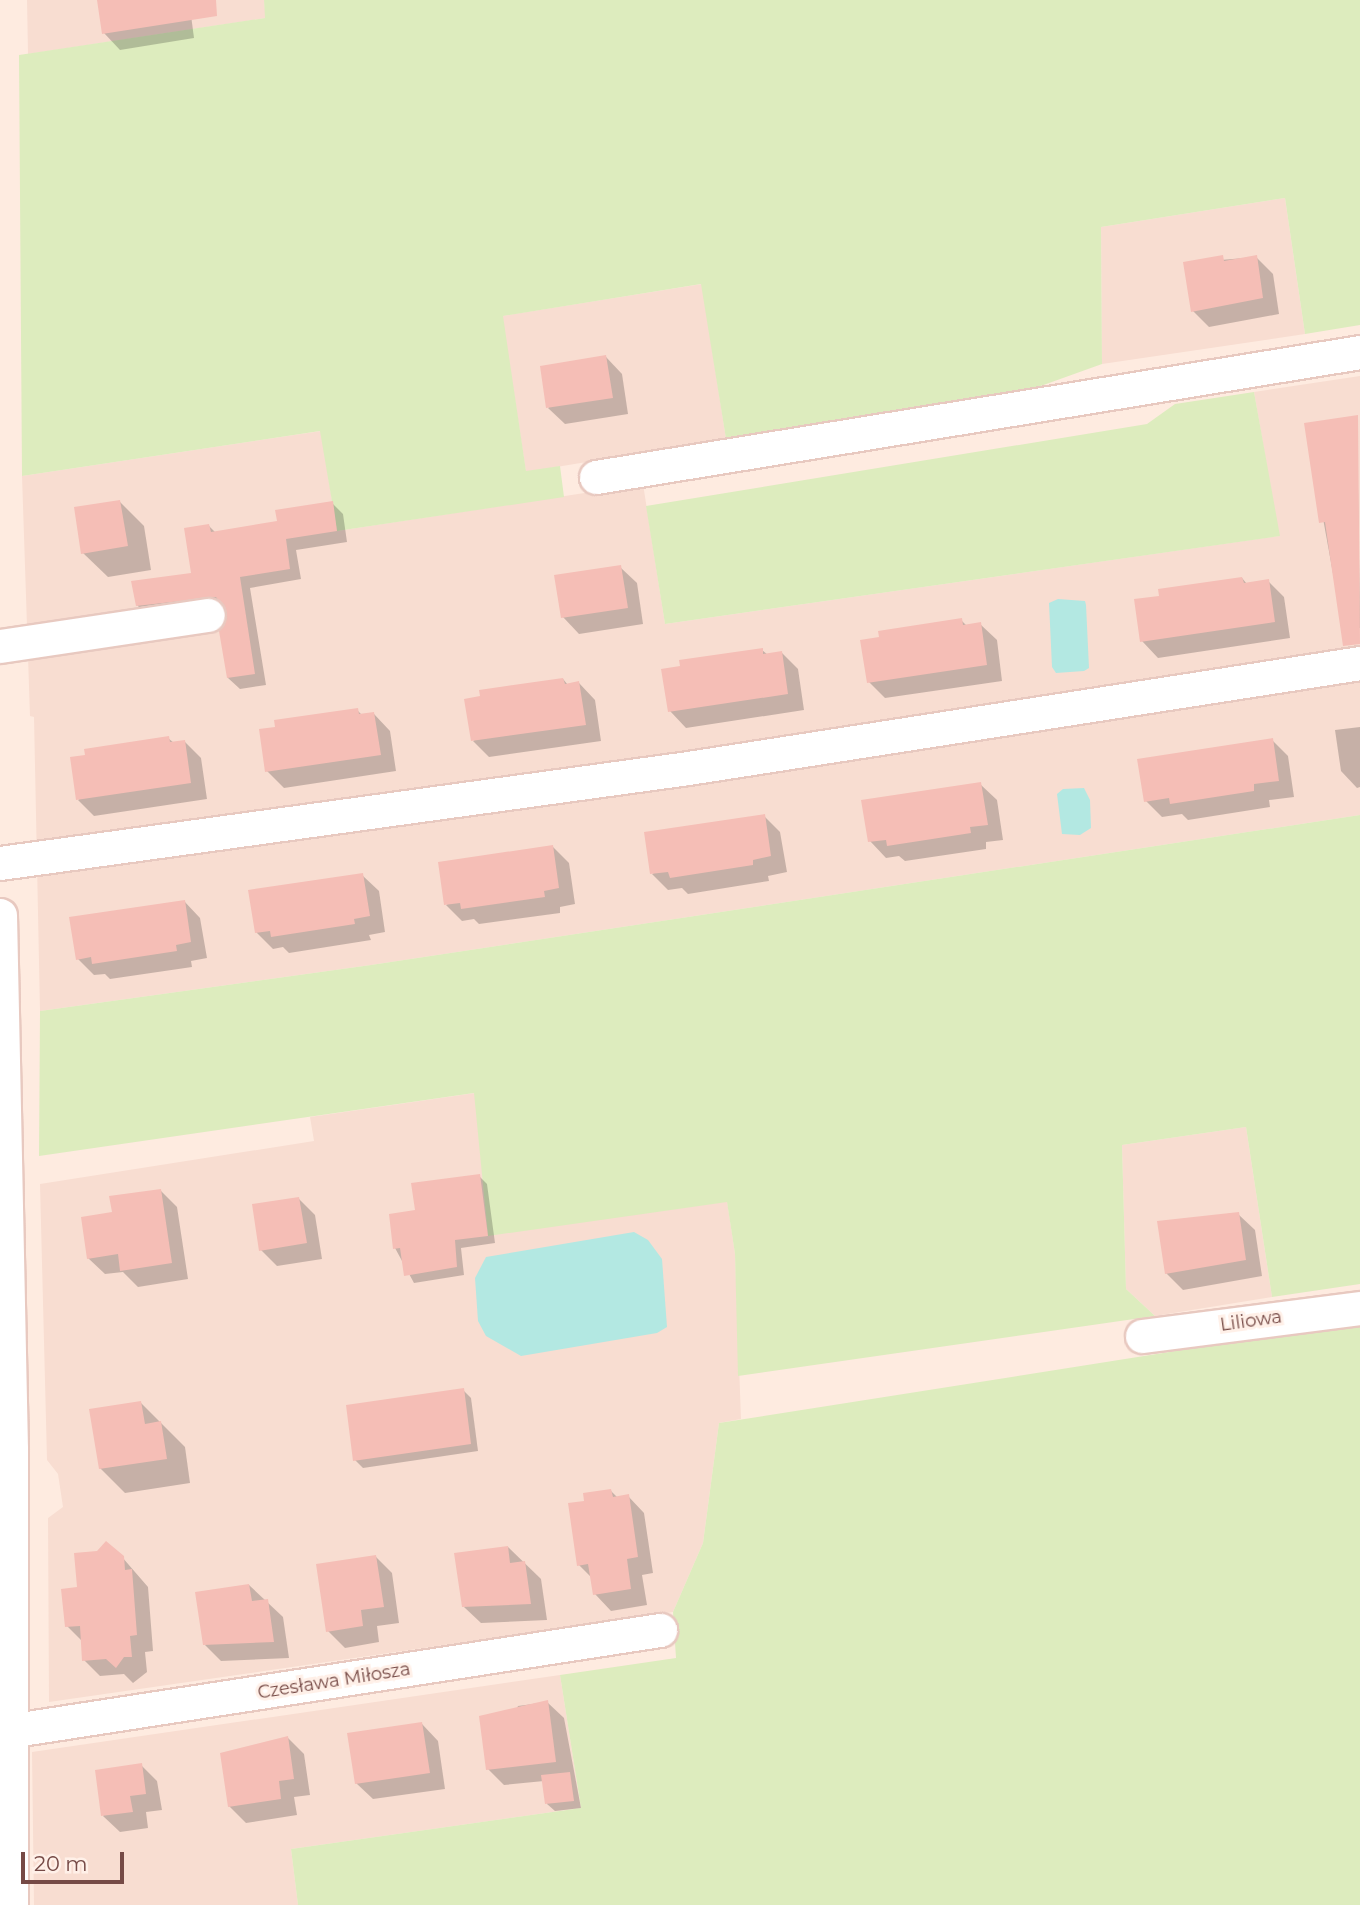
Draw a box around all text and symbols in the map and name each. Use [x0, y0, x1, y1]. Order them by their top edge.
street label: Liliowa [1219, 1306, 1283, 1336]
street label: Czesława Miłosza [256, 1658, 412, 1704]
scale bar [24, 1839, 128, 1883]
text: 20 m [34, 1851, 88, 1876]

